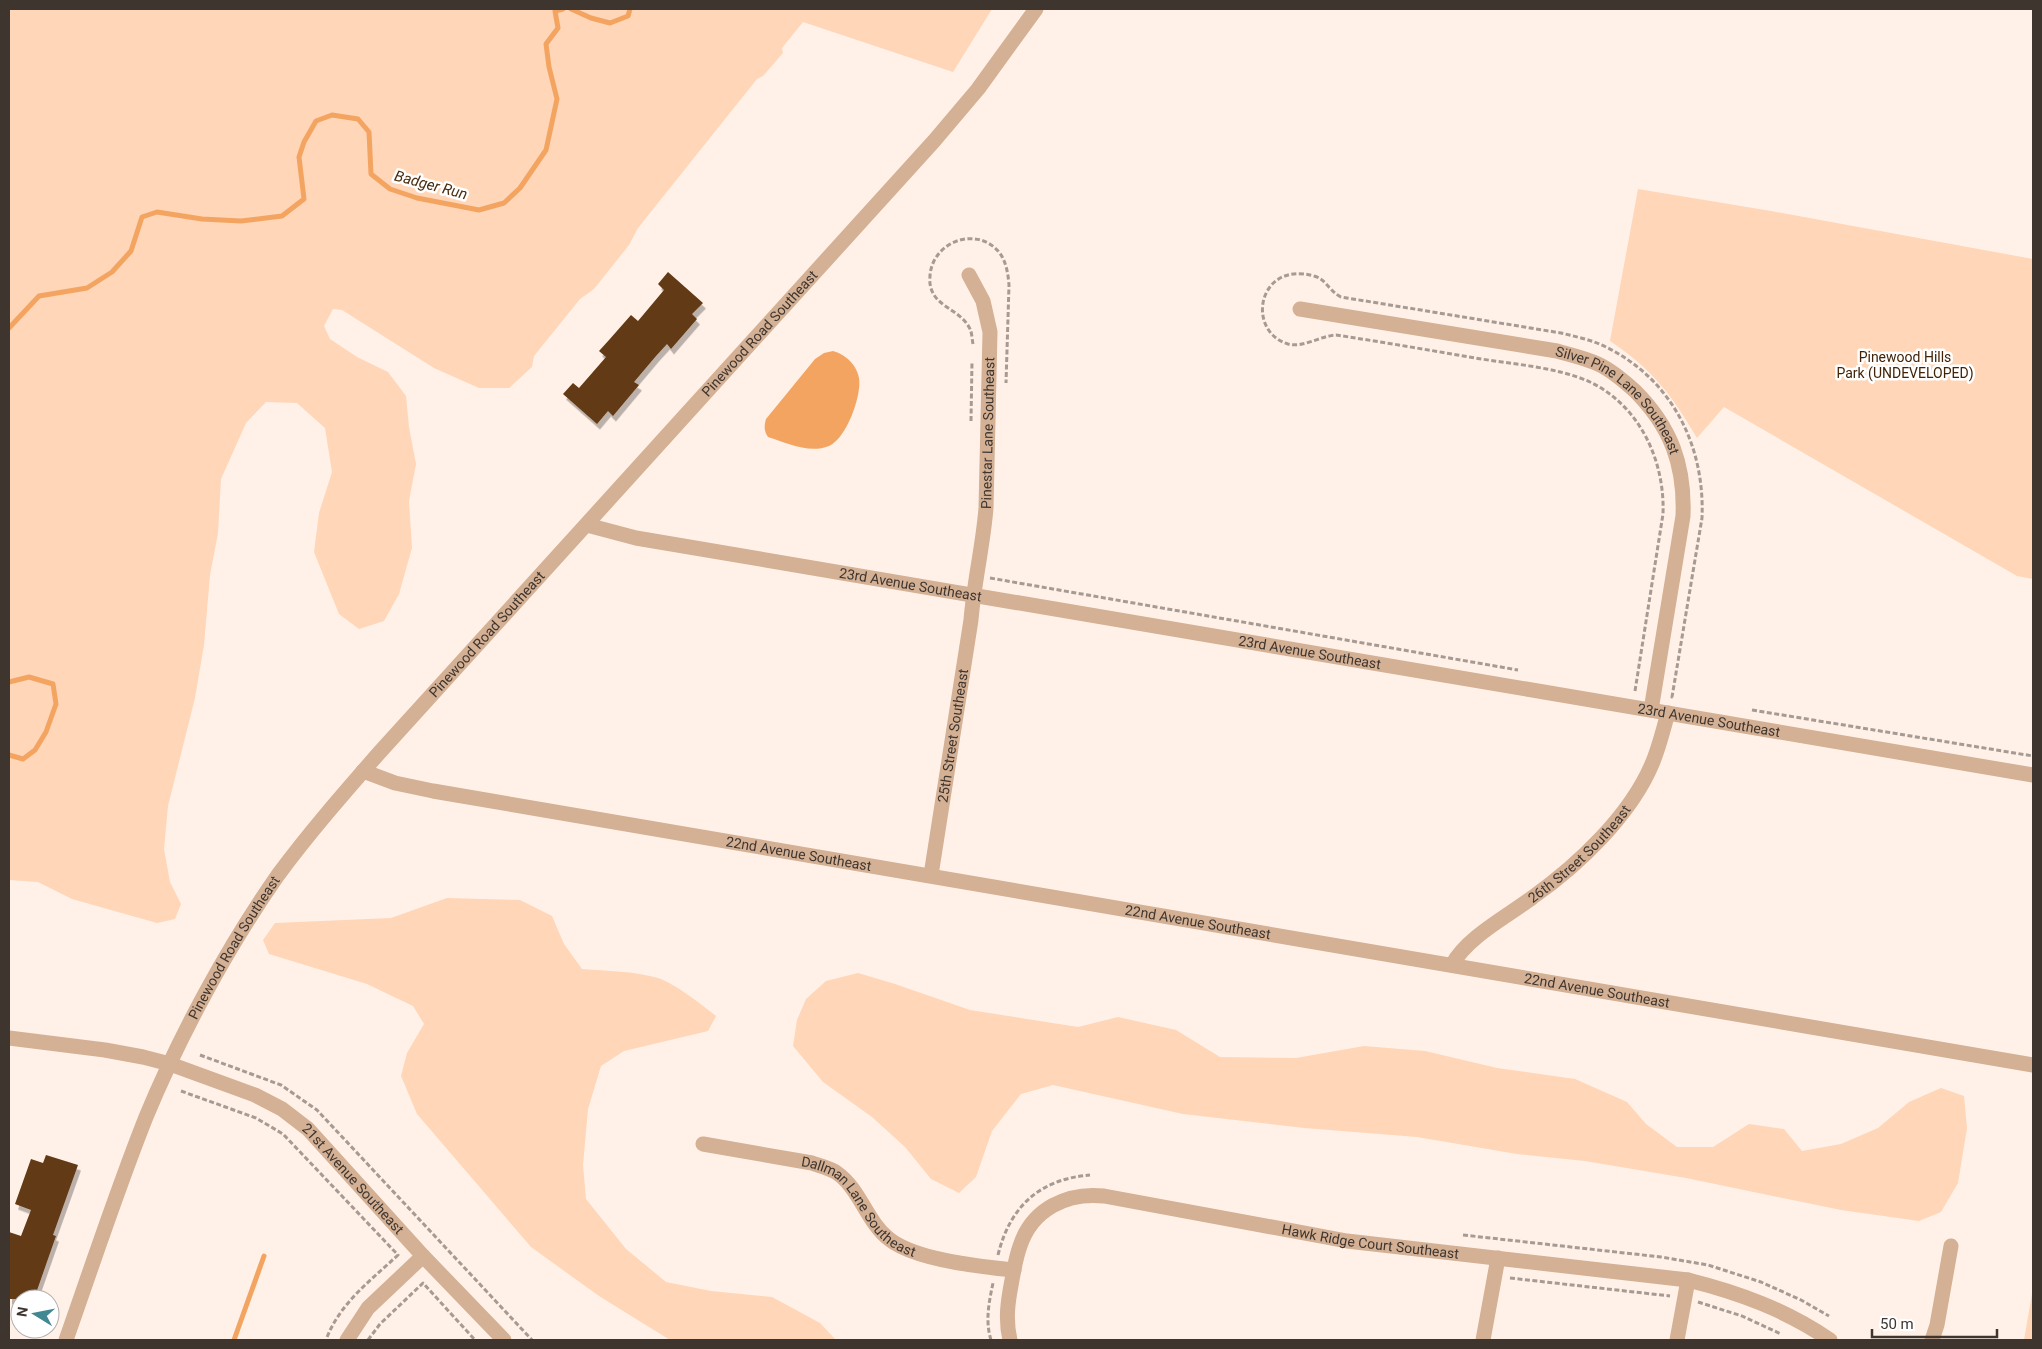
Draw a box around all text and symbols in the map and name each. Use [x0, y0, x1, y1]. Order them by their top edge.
water label: Badger Run [393, 167, 469, 203]
street label: Pinewood Road Southeast [698, 267, 821, 400]
street label: Silver Pine Lane Southeast [1554, 343, 1683, 457]
park label: Pinewood Hills Park (UNDEVELOPED) [1836, 349, 1974, 382]
street label: Pinestar Lane Southeast [978, 357, 997, 509]
street label: 23rd Avenue Southeast [838, 565, 983, 605]
street label: Pinewood Road Southeast [426, 568, 548, 700]
street label: 23rd Avenue Southeast [1237, 632, 1383, 672]
street label: 25th Street Southeast [934, 667, 971, 804]
street label: 23rd Avenue Southeast [1637, 700, 1782, 740]
street label: 26th Street Southeast [1525, 802, 1634, 906]
street label: 22nd Avenue Southeast [725, 833, 873, 874]
street label: Pinewood Road Southeast [185, 873, 283, 1022]
street label: 22nd Avenue Southeast [1124, 902, 1272, 942]
street label: 22nd Avenue Southeast [1523, 970, 1671, 1011]
street label: 21st Avenue Southeast [299, 1120, 407, 1238]
street label: Dallman Lane Southeast [800, 1153, 918, 1260]
street label: Hawk Ridge Court Southeast [1281, 1221, 1460, 1262]
north arrow [10, 1289, 60, 1339]
text: N [13, 1305, 31, 1318]
scale bar [1872, 1306, 1997, 1338]
text: 50 m [1880, 1315, 1914, 1333]

